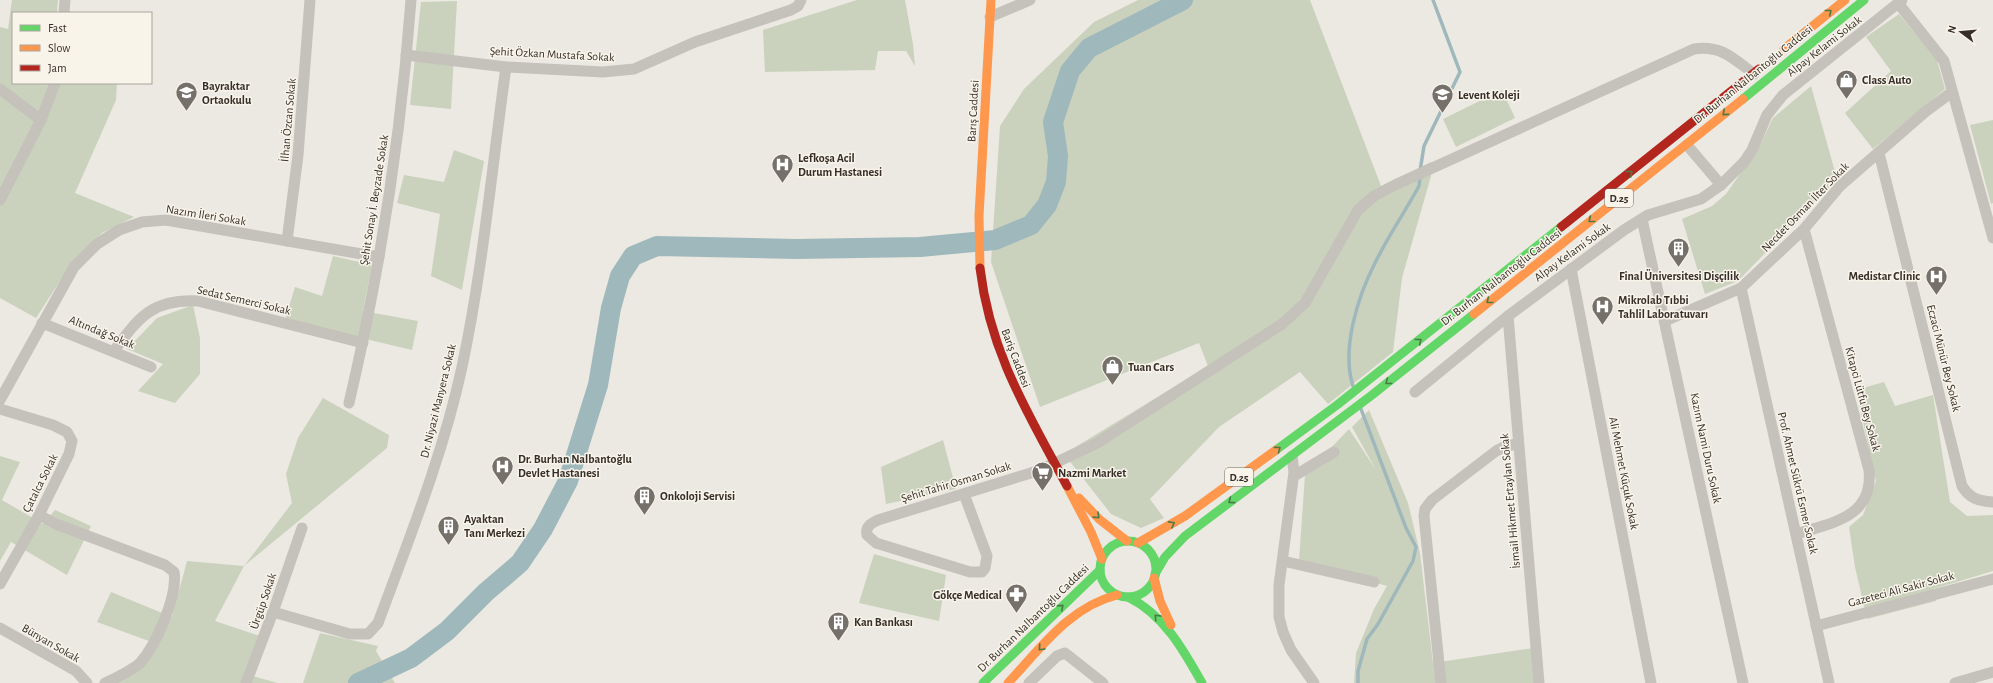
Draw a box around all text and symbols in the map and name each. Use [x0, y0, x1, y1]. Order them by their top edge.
one-way arrow [1825, 10, 1832, 17]
legend [12, 12, 152, 84]
north arrow [1941, 12, 1981, 52]
street label: Alpay Kelami Sokak [1785, 13, 1864, 79]
text: Fast [48, 22, 67, 34]
street label: Dr. Burhan Nalbantoğlu Caddesi [1691, 22, 1815, 126]
text: N [1946, 24, 1958, 35]
text: Slow [48, 42, 70, 54]
street label: Şehit Özkan Mustafa Sokak [489, 44, 615, 63]
text: Jam [48, 62, 67, 74]
shop icon: Class Auto [1834, 67, 1860, 100]
place label: Class Auto [1862, 74, 1911, 86]
street label: İlhan Özcan Sokak [277, 77, 298, 162]
school or university icon: Bayraktar Ortaokulu [173, 80, 199, 113]
place label: Bayraktar Ortaokulu [202, 80, 252, 106]
street label: Barış Caddesi [965, 80, 981, 142]
school or university icon: Levent Koleji [1429, 82, 1455, 115]
place label: Levent Koleji [1458, 89, 1520, 102]
one-way arrow [1722, 108, 1730, 115]
street label: Şehit Sonay İ. Beyzade Sokak [357, 133, 391, 266]
hospital icon: Lefkoşa Acil Durum Hastanesi [769, 152, 795, 185]
place label: Lefkoşa Acil Durum Hastanesi [798, 152, 882, 178]
street label: Necdet Osman İlter Sokak [1758, 159, 1851, 254]
one-way arrow [1625, 170, 1632, 177]
road number: D.25 [1605, 189, 1633, 207]
street label: Nazım İleri Sokak [165, 202, 248, 227]
one-way arrow [1589, 216, 1596, 223]
street label: Alpay Kelami Sokak [1532, 220, 1613, 284]
street label: Dr. Burhan Nalbantoğlu Caddesi [1438, 226, 1564, 328]
building icon: Final Üniversitesi Dişçilik [1666, 236, 1692, 269]
hospital icon: Medistar Clinic [1923, 263, 1949, 296]
place label: Final Üniversitesi Dişçilik [1619, 269, 1739, 282]
place label: Medistar Clinic [1849, 270, 1920, 282]
street label: Sedat Semerci Sokak [196, 283, 292, 317]
hospital icon: Mikrolab Tıbbi Tahlil Laboratuvarı [1589, 294, 1615, 327]
place label: Mikrolab Tıbbi Tahlil Laboratuvarı [1618, 294, 1708, 320]
one-way arrow [1487, 297, 1494, 304]
street label: Eczaci Münür Bey Sokak [1924, 303, 1963, 414]
street label: Altındağ Sokak [67, 313, 137, 351]
street label: Bariş Caddesi [999, 327, 1033, 389]
one-way arrow [1414, 339, 1421, 346]
street label: Dr. Niyazi Manyera Sokak [418, 342, 459, 459]
street label: Kitapci Lütfu Bey Sokak [1842, 345, 1883, 453]
shop icon: Tuan Cars [1099, 354, 1125, 387]
place label: Tuan Cars [1128, 361, 1174, 373]
one-way arrow [1385, 378, 1392, 385]
street label: Kazım Nami Duru Sokak [1688, 392, 1724, 505]
street label: Prof. Ahmet Sükrü Esmer Sokak [1776, 411, 1820, 556]
street label: Ali Mehmet Küçuk Sokak [1607, 415, 1641, 531]
street label: İsmail Hikmet Ertaylan Sokak [1497, 432, 1523, 569]
one-way arrow [1273, 447, 1280, 454]
street label: Çatalca Sokak [20, 451, 60, 514]
hospital icon: Dr. Burhan Nalbantoğlu Devlet Hastanesi [490, 453, 516, 486]
place label: Dr. Burhan Nalbantoğlu Devlet Hastanesi [518, 453, 633, 479]
street label: Şehit Tahir Osman Sokak [900, 459, 1013, 504]
supermarket icon: Nazmi Market [1030, 460, 1056, 493]
place label: Nazmi Market [1058, 467, 1126, 479]
road number: D.25 [1225, 468, 1253, 486]
building icon: Onkoloji Servisi [631, 483, 657, 516]
place label: Onkoloji Servisi [660, 490, 735, 503]
one-way arrow [1228, 496, 1235, 503]
one-way arrow [1092, 511, 1100, 519]
building icon: Ayaktan Tanı Merkezi [436, 513, 462, 546]
place label: Ayaktan Tanı Merkezi [464, 513, 525, 539]
one-way arrow [1168, 522, 1175, 529]
street label: Dr. Burhan Nalbantoğlu Caddesi [975, 562, 1091, 674]
street label: Gazeteci Ali Sakir Sokak [1847, 569, 1956, 609]
street label: Ürgüp Sokak [247, 570, 278, 631]
pharmacy icon: Gökçe Medical [1004, 582, 1030, 615]
place label: Gökçe Medical [933, 589, 1002, 601]
one-way arrow [1056, 604, 1064, 612]
building icon: Kan Bankası [826, 609, 852, 642]
one-way arrow [1154, 614, 1162, 622]
place label: Kan Bankası [854, 616, 913, 628]
street label: Bünyan Sokak [20, 622, 82, 665]
one-way arrow [1039, 643, 1046, 651]

